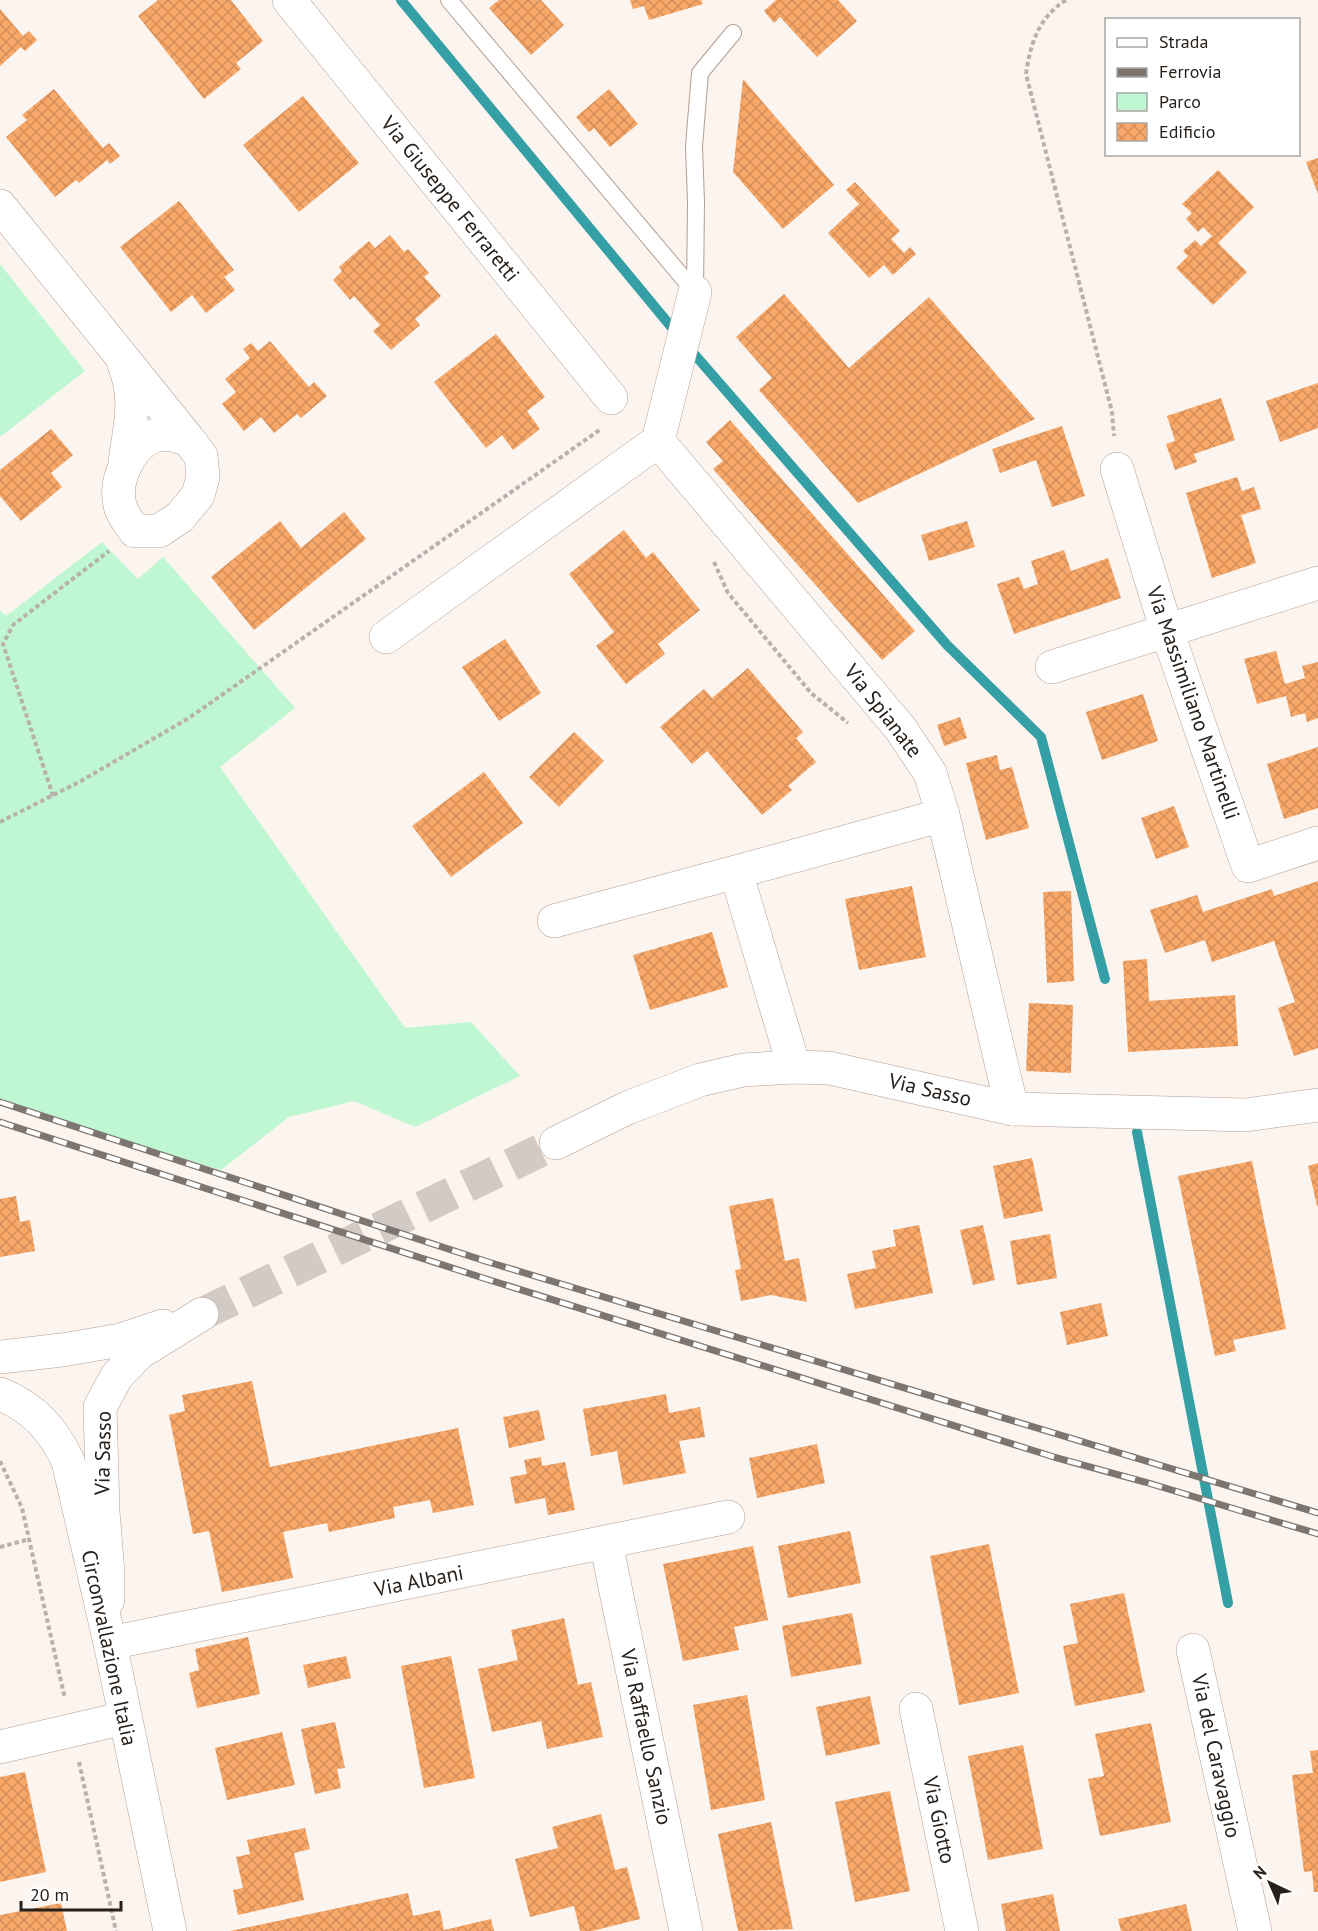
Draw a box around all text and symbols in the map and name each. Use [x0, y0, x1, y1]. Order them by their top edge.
legend [1105, 18, 1300, 156]
text: Strada [1159, 30, 1208, 53]
text: Ferrovia [1159, 60, 1222, 83]
text: Parco [1159, 90, 1201, 113]
street label: Via Giuseppe Ferraretti [375, 109, 526, 287]
text: Edificio [1159, 120, 1215, 143]
street label: Via Massimiliano Martinelli [1141, 582, 1246, 823]
street label: Via Spianate [838, 658, 928, 763]
street label: Via Sasso [885, 1067, 974, 1112]
street label: Via Sasso [88, 1411, 117, 1496]
street label: Circonvallazione Italia [76, 1547, 143, 1748]
street label: Via Albani [371, 1559, 466, 1603]
street label: Via Raffaello Sanzio [614, 1645, 678, 1827]
street label: Via del Caravaggio [1186, 1670, 1247, 1840]
street label: Via Giotto [917, 1773, 962, 1866]
north arrow [1240, 1853, 1300, 1913]
text: N [1249, 1861, 1270, 1883]
scale bar [21, 1874, 122, 1912]
text: 20 m [30, 1883, 69, 1906]

